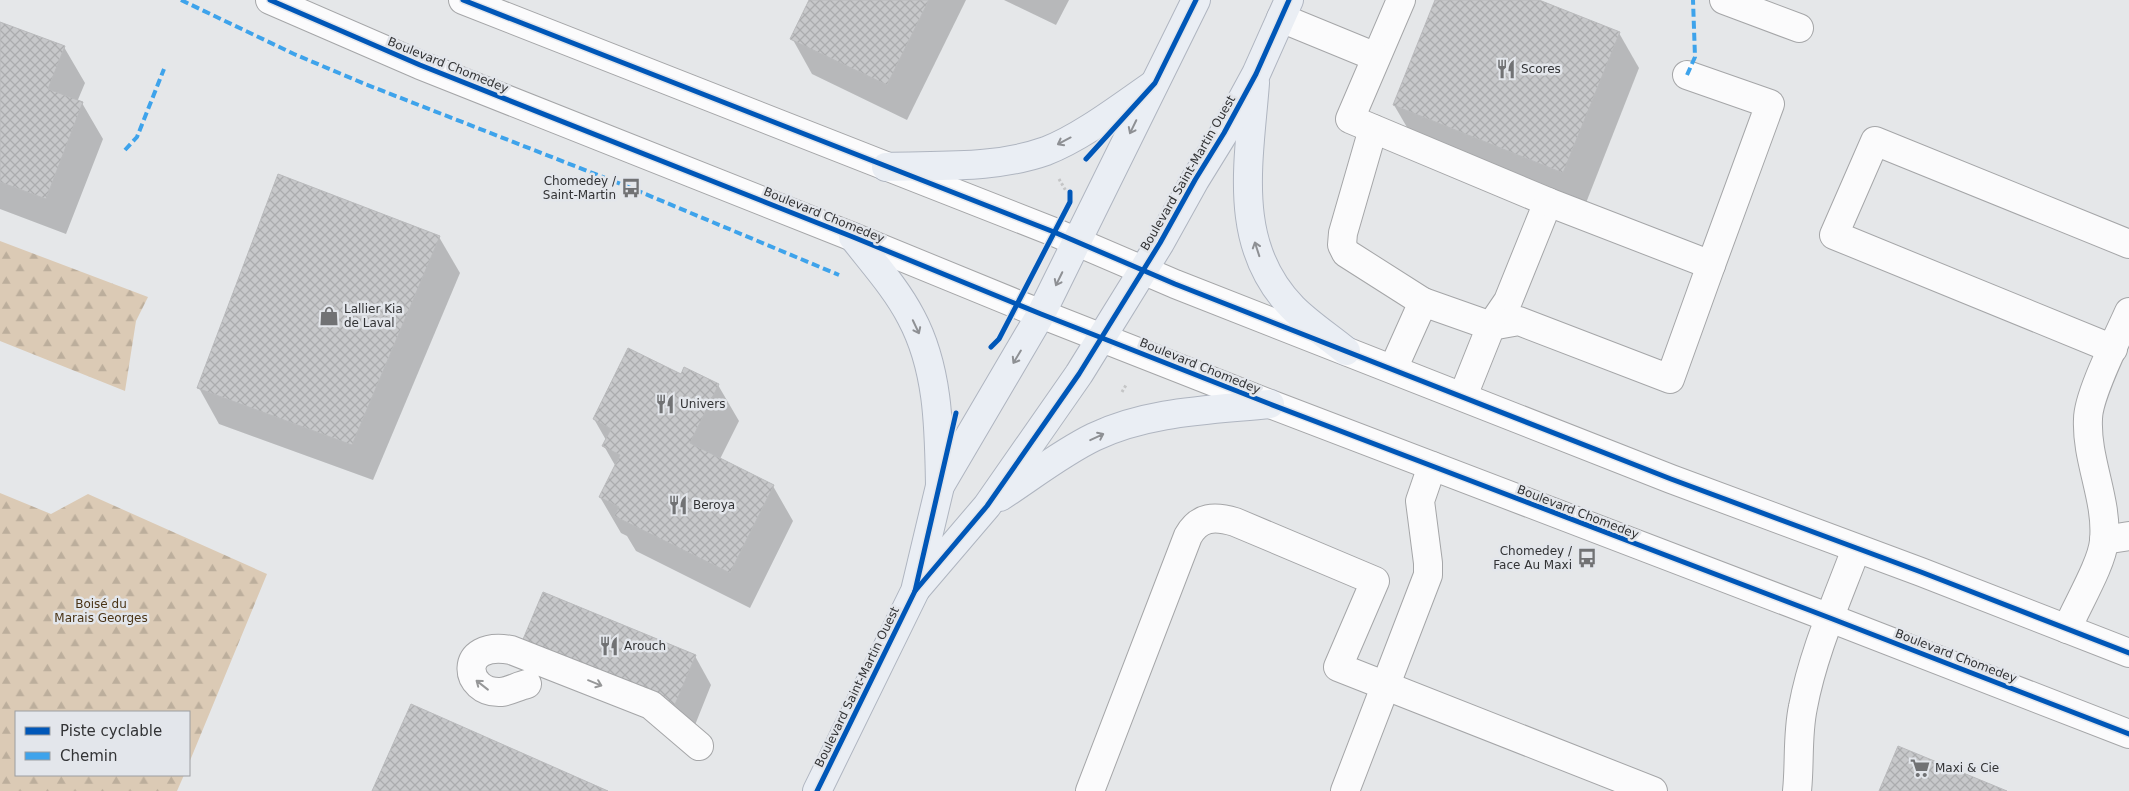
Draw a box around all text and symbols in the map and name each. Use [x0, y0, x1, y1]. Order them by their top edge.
street label: Boulevard Chomedey [386, 34, 510, 96]
restaurant icon: Scores [1495, 58, 1517, 80]
place label: Scores [1521, 62, 1561, 76]
street label: Boulevard Saint-Martin Ouest [1138, 93, 1238, 253]
one-way arrow [1128, 119, 1138, 134]
one-way arrow [1057, 137, 1072, 147]
place label: Chomedey / Saint-Martin [543, 174, 617, 202]
bus stop icon: Chomedey / Saint-Martin [620, 177, 642, 199]
street label: Boulevard Chomedey [762, 184, 886, 246]
one-way arrow [1251, 241, 1261, 257]
one-way arrow [1053, 271, 1063, 286]
place label: Lallier Kia de Laval [344, 302, 403, 330]
shop icon: Lallier Kia de Laval [318, 305, 340, 327]
one-way arrow [911, 319, 921, 334]
street label: Boulevard Chomedey [1138, 335, 1262, 397]
one-way arrow [1012, 349, 1022, 363]
restaurant icon: Univers [654, 393, 676, 415]
place label: Univers [680, 397, 725, 411]
one-way arrow [1089, 431, 1104, 441]
street label: Boulevard Chomedey [1515, 482, 1641, 542]
restaurant icon: Beroya [667, 494, 689, 516]
place label: Beroya [693, 498, 735, 512]
place label: Chomedey / Face Au Maxi [1493, 544, 1573, 572]
bus stop icon: Chomedey / Face Au Maxi [1576, 547, 1598, 569]
park label: Boisé du Marais Georges [54, 597, 148, 625]
street label: Boulevard Saint-Martin Ouest [812, 604, 902, 770]
street label: Boulevard Chomedey [1893, 626, 2019, 686]
restaurant icon: Arouch [598, 635, 620, 657]
place label: Arouch [624, 639, 666, 653]
one-way arrow [587, 679, 602, 688]
one-way arrow [475, 680, 489, 690]
legend [15, 711, 190, 776]
text: Piste cyclable [60, 722, 162, 740]
text: Chemin [60, 747, 118, 765]
supermarket icon: Maxi & Cie [1909, 757, 1931, 779]
place label: Maxi & Cie [1935, 761, 1999, 775]

